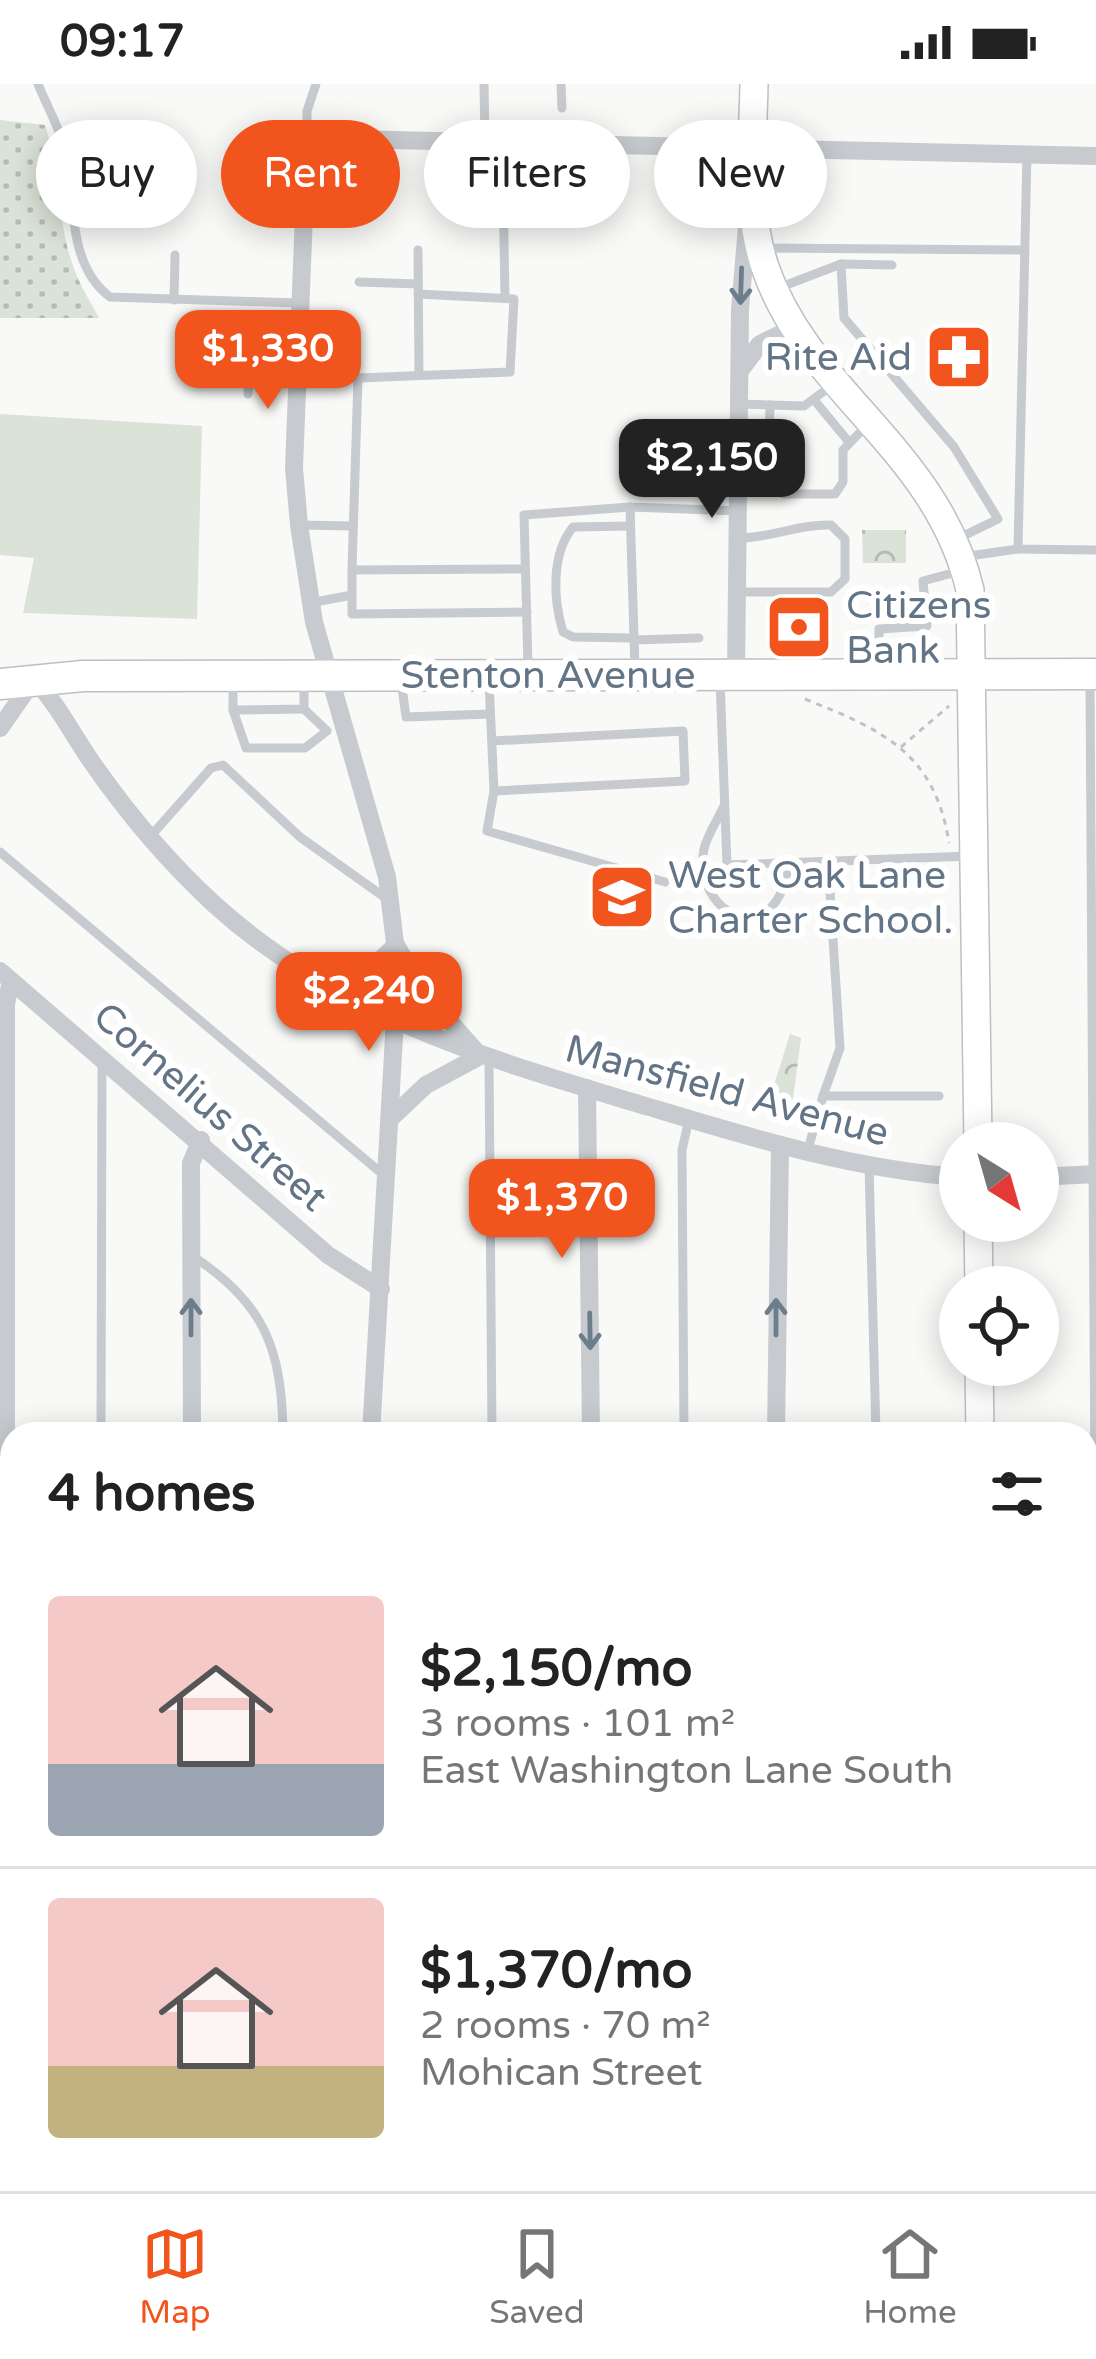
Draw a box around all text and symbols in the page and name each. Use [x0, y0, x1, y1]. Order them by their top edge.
text: 09:17 [60, 15, 185, 69]
chip: Buy [36, 120, 197, 228]
chip: Rent [221, 120, 400, 228]
chip: Filters [424, 120, 630, 228]
chip: New [654, 120, 827, 228]
one-way arrow [729, 266, 752, 305]
pin: $1,330 [170, 310, 366, 412]
pharmacy icon: Rite Aid [924, 322, 994, 392]
text: $1,330 [202, 325, 334, 372]
place label: Rite Aid [765, 334, 912, 381]
pin: $2,150 [614, 419, 810, 521]
text: $2,150 [646, 434, 778, 481]
place label: Citizens Bank [846, 582, 991, 674]
bank icon: Citizens Bank [764, 592, 834, 662]
street label: Stenton Avenue [401, 652, 695, 699]
place label: West Oak Lane Charter School. [668, 852, 953, 944]
school or university icon: West Oak Lane Charter School. [587, 862, 657, 932]
pin: $2,240 [271, 952, 467, 1054]
text: $2,240 [303, 967, 435, 1014]
street label: Cornelius Street [83, 993, 337, 1221]
street label: Mansfield Avenue [560, 1025, 894, 1157]
north arrow [939, 1122, 1059, 1242]
map controls [939, 1122, 1059, 1386]
pin: $1,370 [464, 1159, 660, 1261]
text: $1,370 [496, 1174, 628, 1221]
button: locate [939, 1266, 1059, 1386]
one-way arrow [180, 1298, 202, 1337]
one-way arrow [765, 1298, 787, 1337]
one-way arrow [578, 1311, 601, 1350]
icon: filters [984, 1461, 1050, 1527]
text: 4 homes [48, 1463, 256, 1525]
text: $2,150/mo [420, 1638, 692, 1700]
icon: home [144, 1644, 288, 1788]
text: 3 rooms · 101 m² [420, 1700, 735, 1747]
text: East Washington Lane South [420, 1747, 953, 1794]
text: $1,370/mo [420, 1940, 692, 2002]
icon: home [144, 1946, 288, 2090]
text: 2 rooms · 70 m² [420, 2002, 711, 2049]
text: Mohican Street [420, 2049, 702, 2096]
tab: Map [139, 2221, 211, 2332]
tab: Saved [489, 2221, 585, 2332]
tab: Home [863, 2221, 957, 2332]

